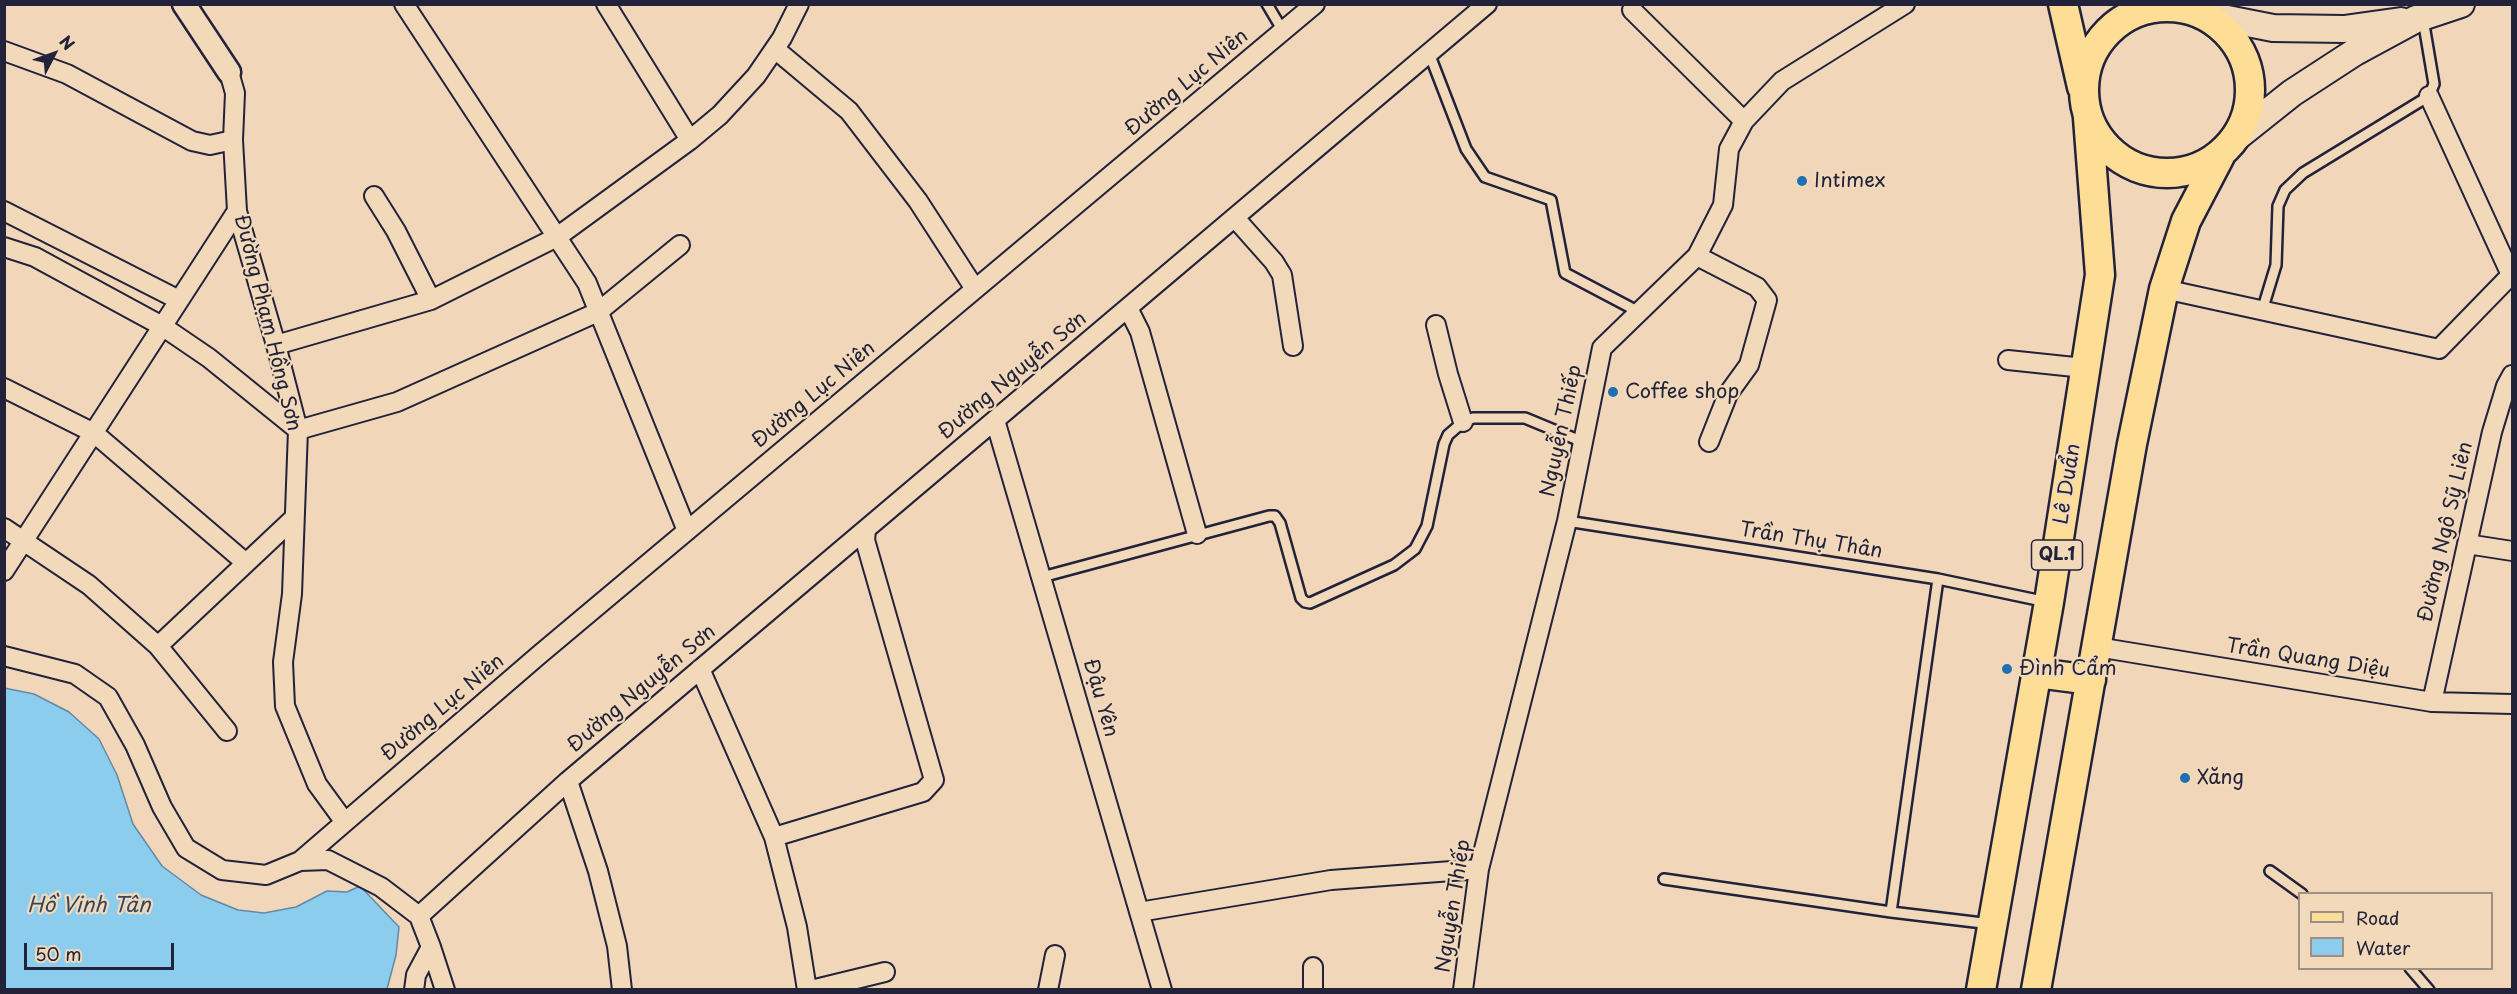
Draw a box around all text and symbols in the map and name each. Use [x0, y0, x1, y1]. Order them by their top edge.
north arrow [24, 24, 84, 84]
street label: Đường Lục Niên [1121, 25, 1253, 141]
text: N [54, 30, 81, 55]
place label: Intimex [1814, 169, 1885, 193]
marker: Intimex [1795, 174, 1809, 188]
street label: Đường Phạm Hồng Sơn [228, 212, 306, 434]
street label: Đường Nguyễn Sơn [934, 307, 1092, 445]
street label: Đường Lục Niên [748, 337, 880, 453]
street label: Nguyễn Thiếp [1536, 363, 1588, 499]
place label: Coffee shop [1625, 380, 1739, 404]
marker: Coffee shop [1606, 385, 1620, 399]
street label: Đường Ngô Sỹ Liên [2414, 440, 2478, 624]
street label: Lê Duẩn [2050, 442, 2086, 526]
street label: Trần Thụ Thân [1738, 518, 1884, 564]
road number: QL.1 [2032, 540, 2082, 570]
street label: Đường Nguyễn Sơn [563, 620, 721, 758]
street label: Trần Quang Diệu [2225, 634, 2391, 684]
street label: Đường Lục Niên [377, 650, 509, 766]
street label: Đậu Yên [1077, 656, 1123, 740]
place label: Đình Cẩm [2019, 657, 2117, 681]
marker: Đình Cẩm [2000, 662, 2014, 676]
place label: Xăng [2197, 766, 2244, 790]
marker: Xăng [2178, 771, 2192, 785]
street label: Nguyễn Thiếp [1432, 838, 1476, 974]
legend [2298, 892, 2493, 970]
water label: Hồ Vinh Tân [27, 893, 151, 919]
text: Road [2356, 904, 2400, 931]
scale bar [27, 931, 177, 969]
text: Water [2356, 934, 2410, 961]
text: 50 m [35, 940, 82, 967]

